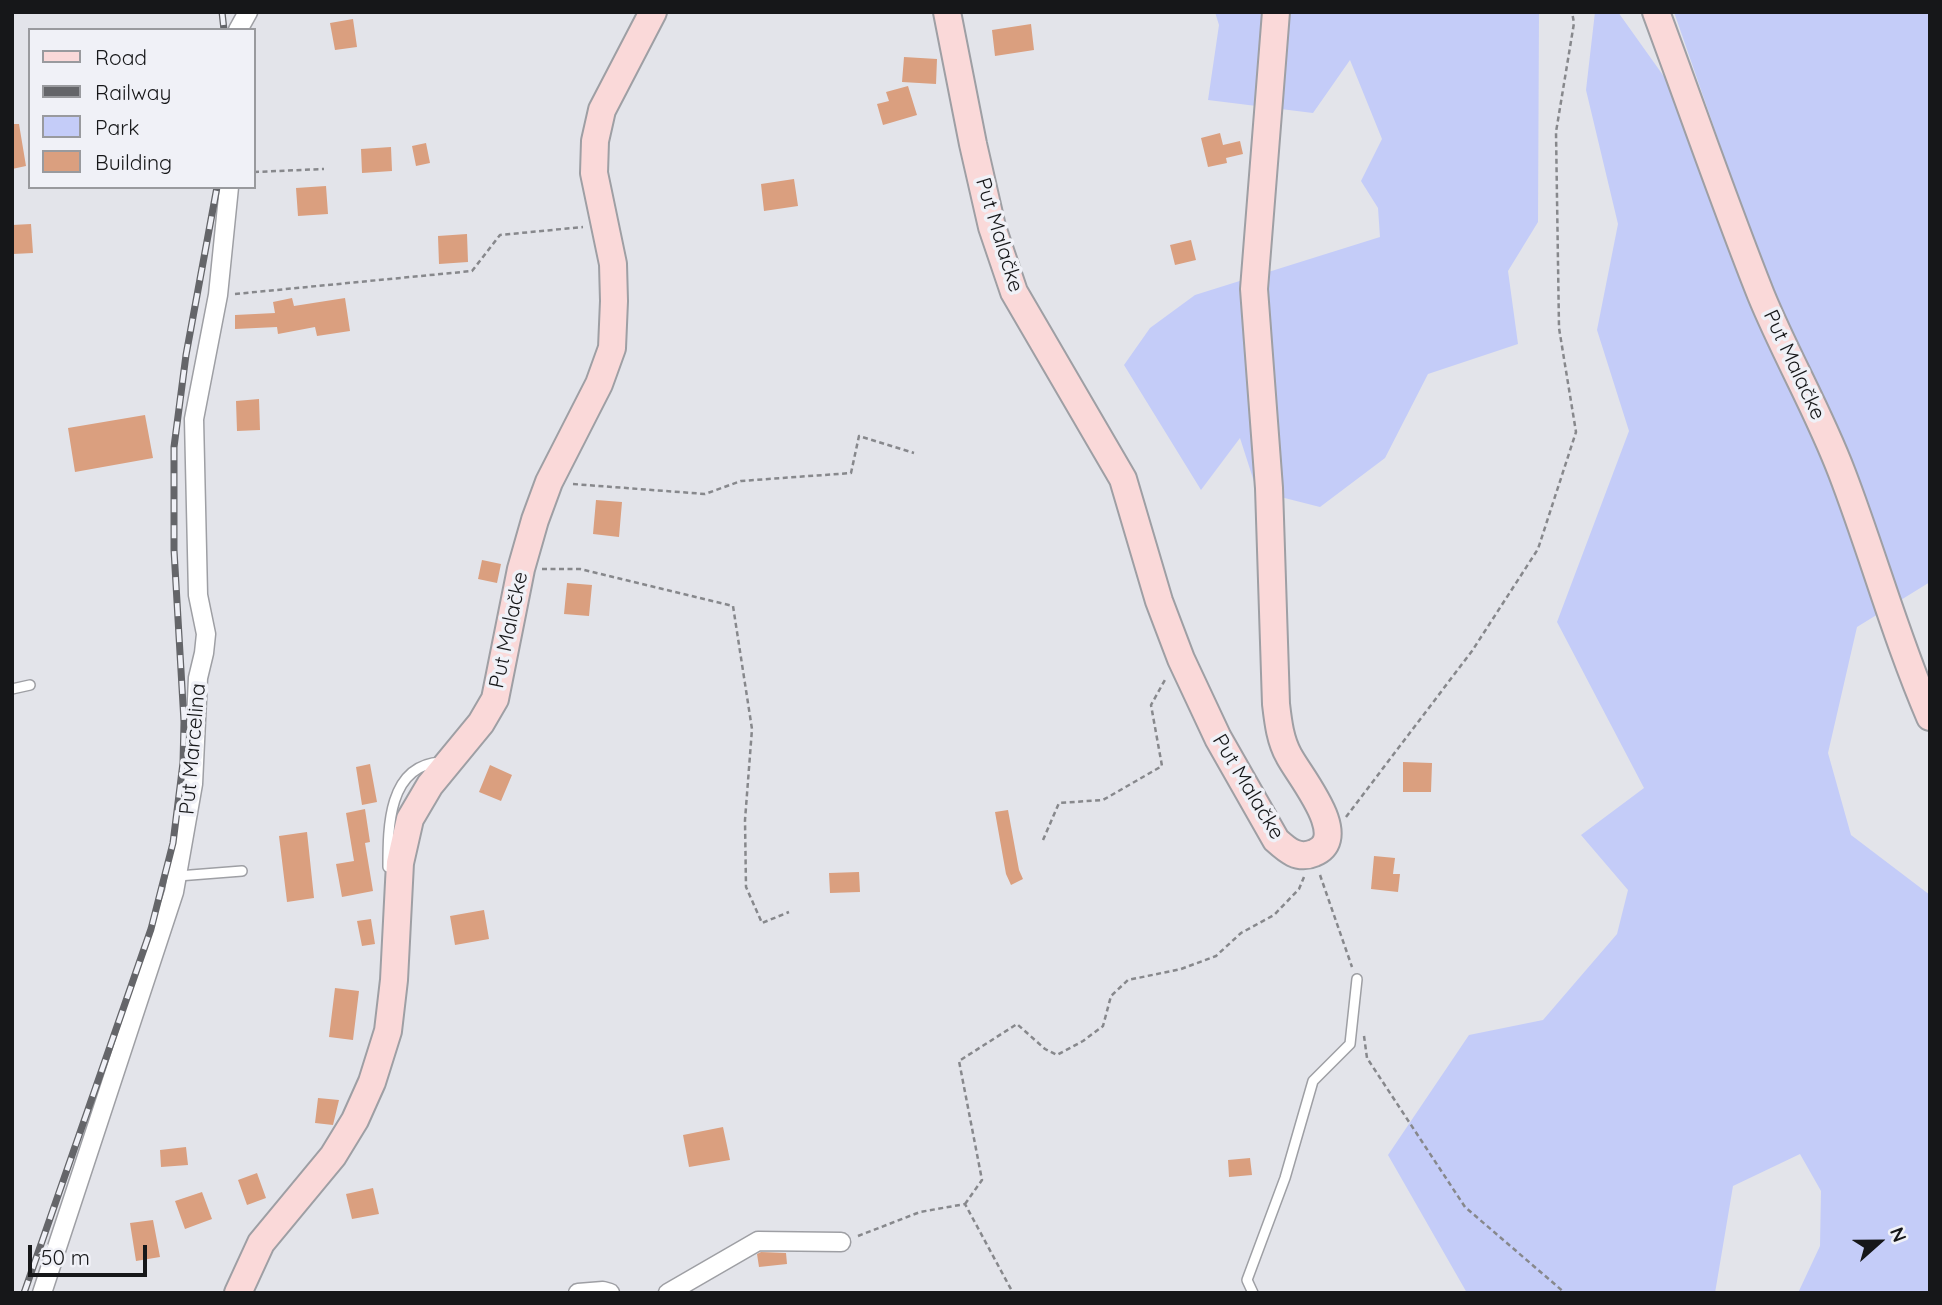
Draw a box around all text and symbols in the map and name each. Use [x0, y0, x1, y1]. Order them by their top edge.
legend [28, 28, 256, 189]
text: Road [95, 44, 147, 70]
text: Railway [95, 79, 171, 105]
text: Park [95, 114, 139, 140]
text: Building [95, 149, 172, 175]
street label: Put Malačke [970, 175, 1028, 295]
street label: Put Malačke [1758, 306, 1830, 424]
street label: Put Malačke [484, 569, 534, 691]
street label: Put Marcelina [175, 682, 211, 816]
street label: Put Malačke [1207, 730, 1289, 844]
north arrow [1844, 1207, 1914, 1277]
text: N [1885, 1224, 1912, 1245]
scale bar [32, 1232, 150, 1276]
text: 50 m [41, 1244, 90, 1270]

